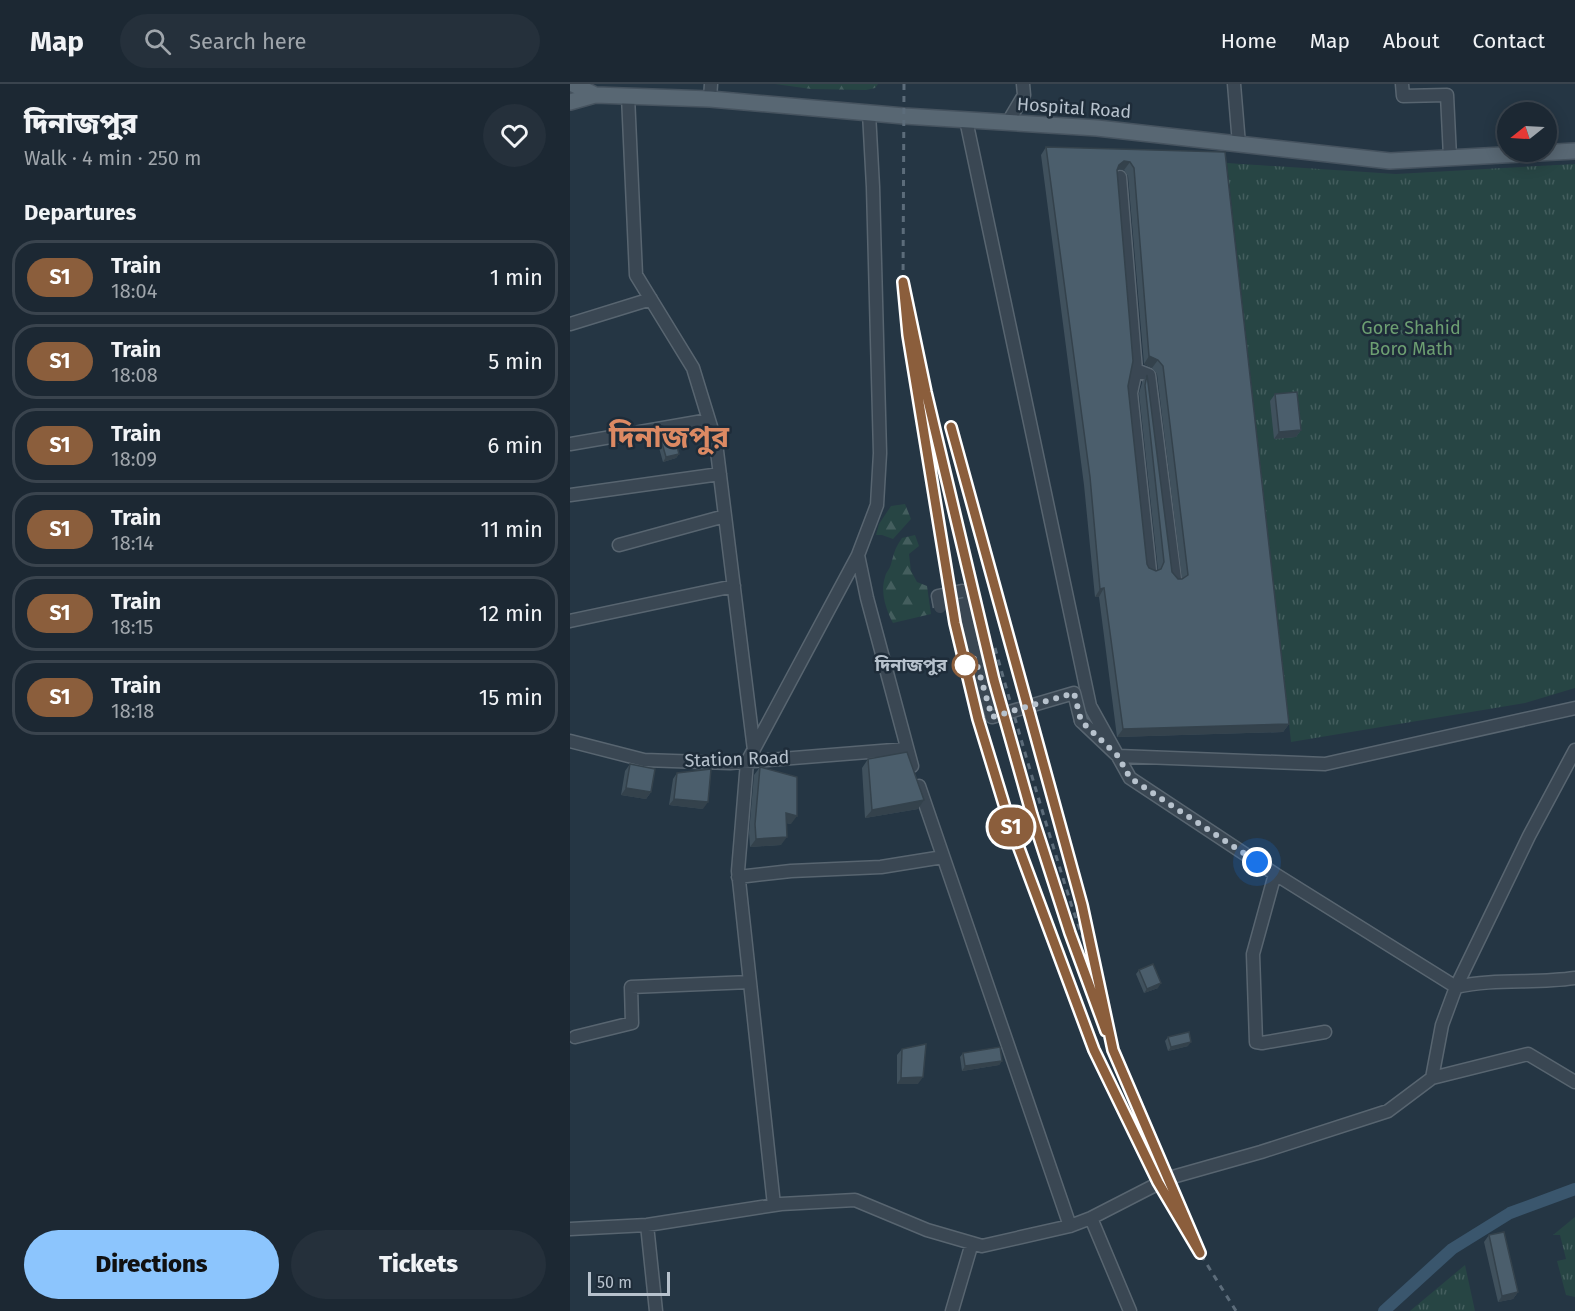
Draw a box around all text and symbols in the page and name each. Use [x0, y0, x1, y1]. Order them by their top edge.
search box [120, 14, 540, 68]
text: Map [30, 25, 84, 58]
icon: search [141, 25, 174, 58]
text: Search here [189, 28, 307, 55]
text: Home [1221, 28, 1277, 54]
text: Map [1310, 28, 1350, 54]
text: About [1383, 28, 1440, 54]
text: Contact [1473, 28, 1545, 54]
street label: Hospital Road [1016, 93, 1132, 123]
north arrow [1497, 102, 1557, 162]
map controls [1497, 102, 1557, 162]
button: heart [483, 104, 546, 167]
text: দিনাজপুর [24, 107, 137, 140]
text: Walk · 4 min · 250 m [24, 146, 201, 170]
text: Departures [24, 199, 136, 226]
text: Train [111, 252, 161, 279]
text: S1 [50, 264, 71, 290]
text: 1 min [490, 264, 543, 291]
text: 18:04 [111, 279, 157, 303]
park label: Gore Shahid Boro Math [1361, 317, 1461, 360]
text: Train [111, 336, 161, 363]
text: S1 [50, 348, 71, 374]
text: 5 min [488, 348, 543, 375]
text: 18:08 [111, 363, 158, 387]
district label: দিনাজপুর [608, 419, 730, 455]
text: Train [111, 420, 161, 447]
text: S1 [50, 432, 71, 458]
text: 6 min [487, 432, 543, 459]
text: 18:09 [111, 447, 157, 471]
text: Train [111, 504, 161, 531]
text: S1 [50, 516, 71, 542]
text: 11 min [480, 516, 543, 543]
text: 18:14 [111, 531, 154, 555]
text: Train [111, 588, 161, 615]
text: S1 [50, 600, 71, 626]
text: 12 min [479, 600, 543, 627]
text: 18:15 [111, 615, 153, 639]
marker: দিনাজপুর [952, 652, 978, 678]
place label: দিনাজপুর [874, 654, 948, 676]
text: Train [111, 672, 161, 699]
text: S1 [50, 684, 71, 710]
text: 15 min [479, 684, 543, 711]
text: 18:18 [111, 699, 154, 723]
street label: Station Road [684, 746, 790, 772]
line badge: S1 [984, 808, 1038, 846]
text: S1 [1001, 814, 1022, 840]
your location [1242, 847, 1272, 877]
button: Directions [24, 1230, 279, 1299]
button: Tickets [291, 1230, 546, 1299]
scale bar [588, 1269, 670, 1296]
text: 50 m [597, 1273, 632, 1292]

